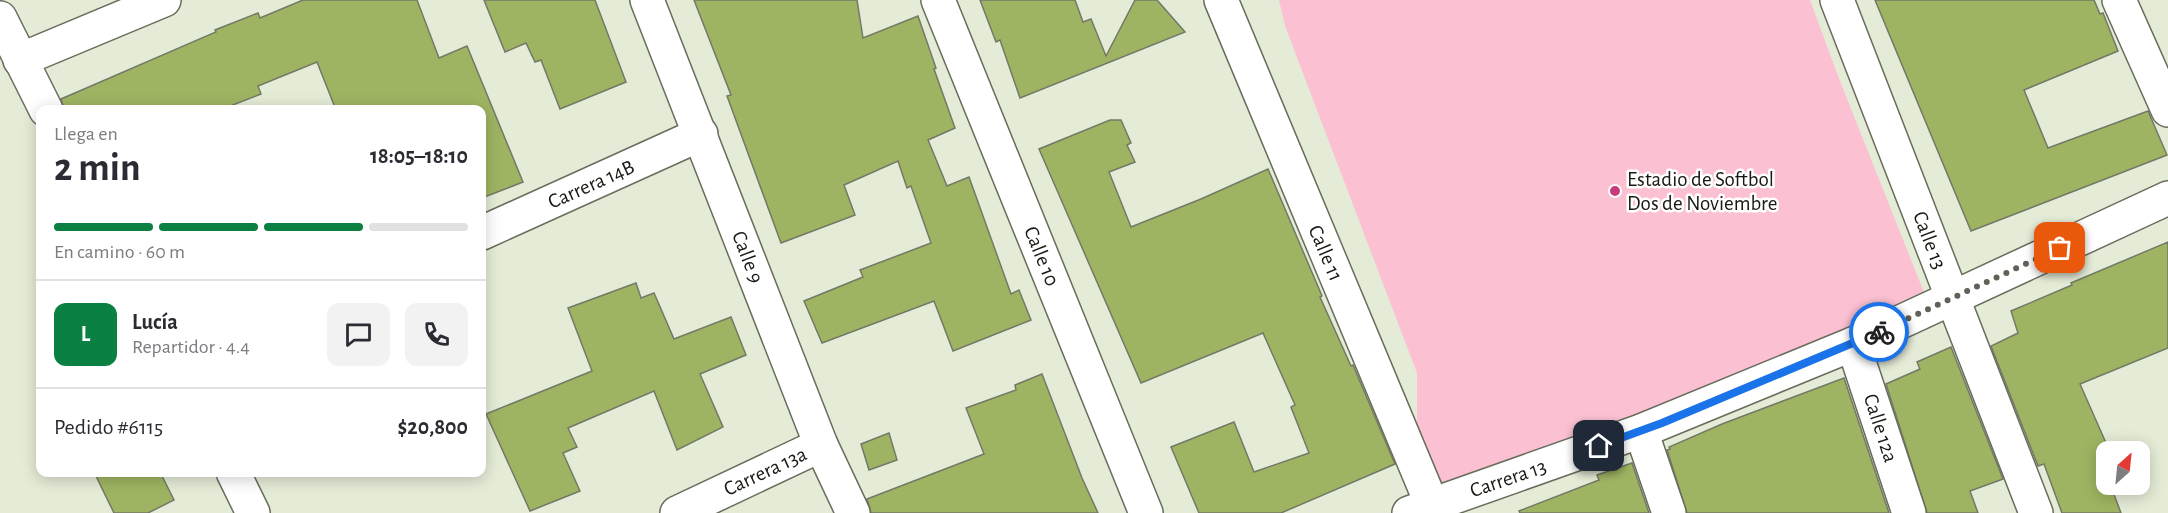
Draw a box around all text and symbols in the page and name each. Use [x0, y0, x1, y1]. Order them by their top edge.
text: Llega en [54, 124, 118, 144]
text: 18:05–18:10 [370, 145, 468, 167]
text: 2 min [54, 149, 141, 188]
street label: Carrera 14B [545, 156, 637, 213]
place label: Estadio de Softbol Dos de Noviembre [1627, 169, 1778, 214]
marker: Estadio de Softbol Dos de Noviembre [1608, 184, 1622, 198]
street label: Calle 13 [1909, 208, 1950, 272]
street label: Calle 11 [1304, 222, 1347, 284]
pin [2034, 222, 2085, 273]
street label: Calle 10 [1020, 223, 1063, 289]
street label: Calle 9 [728, 228, 767, 286]
icon: bag [2043, 231, 2076, 264]
text: En camino · 60 m [54, 242, 185, 262]
courier [1849, 302, 1909, 362]
button: chat [327, 303, 390, 366]
button: phone [405, 303, 468, 366]
text: Lucía [132, 311, 178, 333]
icon: bike [1863, 316, 1896, 349]
text: L [81, 323, 90, 345]
text: Repartidor · 4.4 [132, 337, 250, 357]
street label: Calle 12a [1860, 391, 1902, 465]
text: Pedido #6115 [54, 416, 163, 438]
text: $20,800 [397, 416, 468, 438]
pin [1573, 420, 1624, 471]
icon: home [1582, 429, 1615, 462]
north arrow [2096, 441, 2150, 495]
map controls [2096, 441, 2150, 495]
street label: Carrera 13a [720, 443, 810, 500]
street label: Carrera 13 [1467, 456, 1549, 501]

